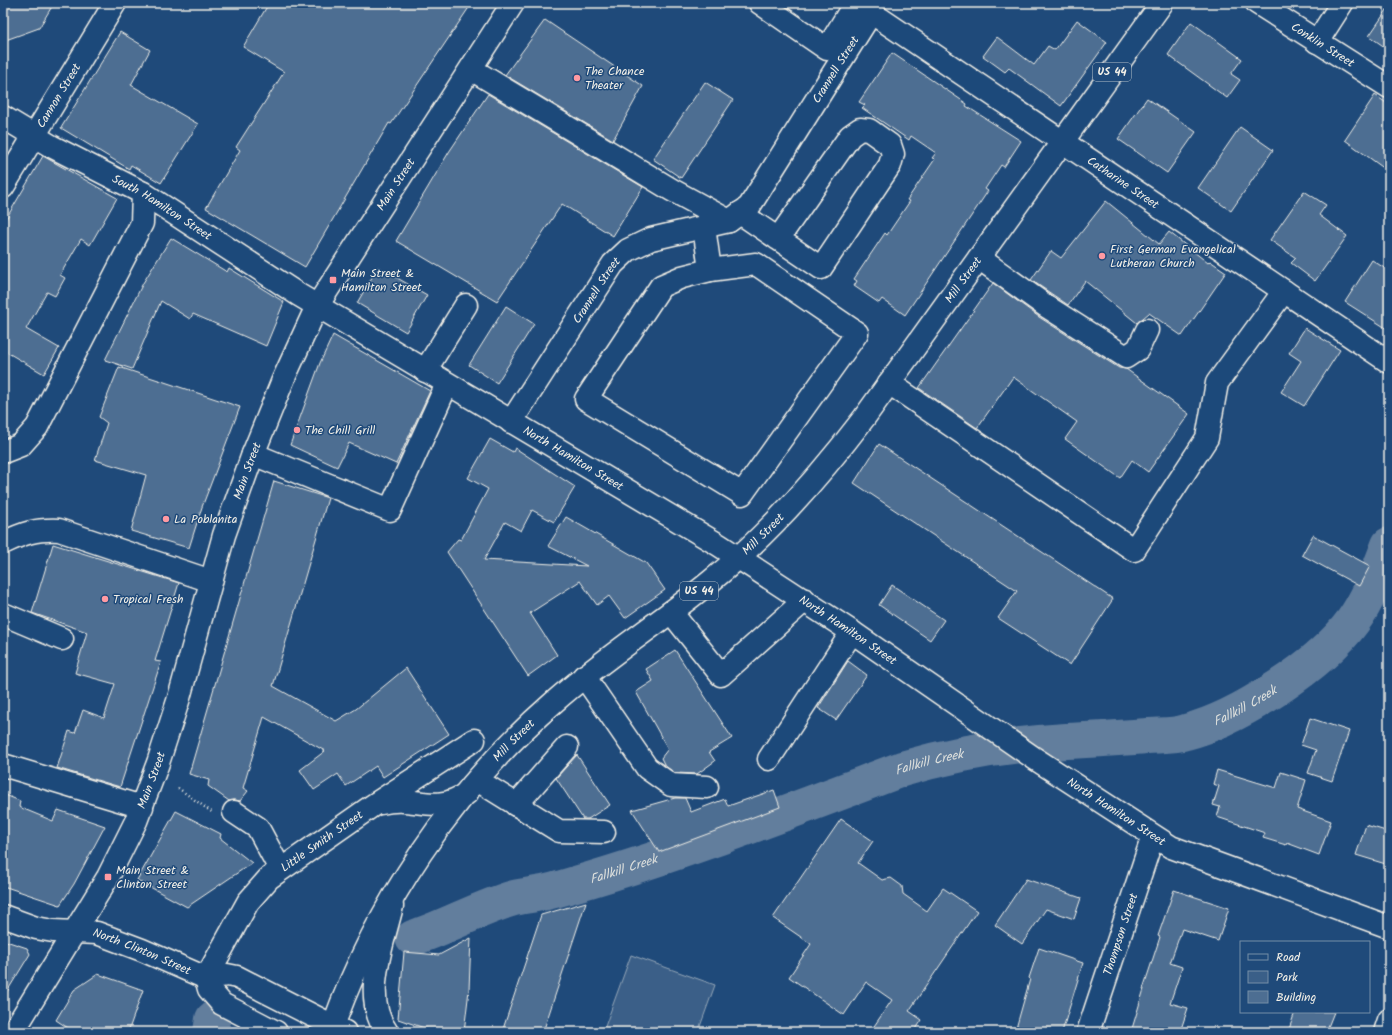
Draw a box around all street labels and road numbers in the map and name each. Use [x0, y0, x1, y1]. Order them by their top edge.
street label: Conklin Street [1287, 17, 1359, 72]
street label: Crannell Street [807, 32, 864, 107]
street label: Cannon Street [32, 59, 86, 132]
road number: US 44 [1093, 63, 1131, 81]
street label: Catharine Street [1083, 151, 1163, 214]
street label: Main Street [371, 154, 420, 215]
street label: South Hamilton Street [109, 169, 216, 245]
street label: Crannell Street [567, 252, 625, 327]
street label: Mill Street [940, 252, 987, 307]
street label: North Hamilton Street [519, 421, 628, 496]
street label: Main Street [228, 439, 266, 502]
street label: Mill Street [737, 508, 789, 560]
road number: US 44 [680, 582, 718, 600]
street label: North Hamilton Street [795, 590, 901, 670]
street label: Mill Street [488, 714, 539, 766]
street label: Main Street [132, 749, 171, 812]
street label: North Hamilton Street [1063, 772, 1170, 851]
street label: Little Smith Street [276, 805, 367, 877]
street label: Thompson Street [1098, 890, 1143, 978]
street label: North Clinton Street [90, 923, 195, 980]

